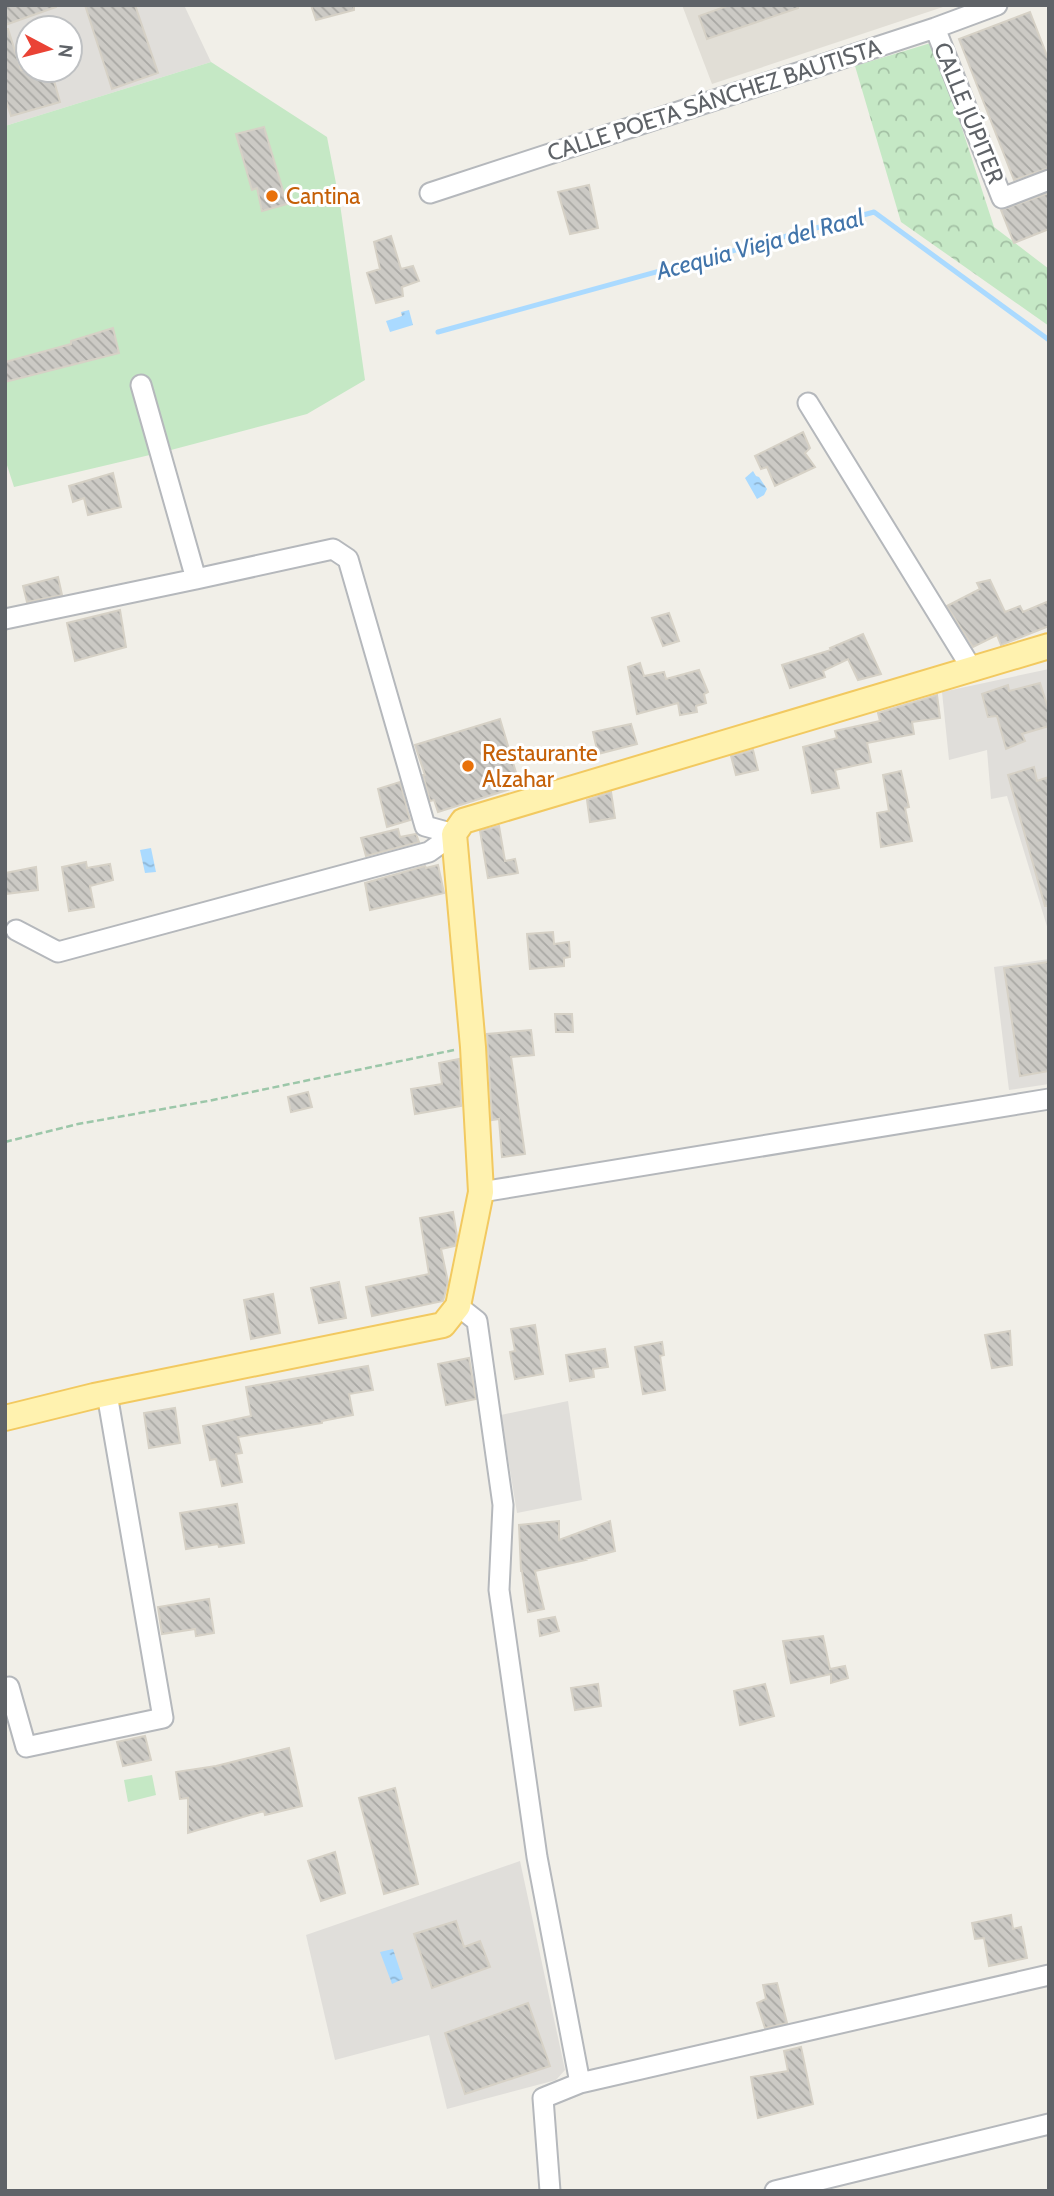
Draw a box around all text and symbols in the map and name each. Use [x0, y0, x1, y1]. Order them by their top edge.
north arrow [14, 14, 84, 84]
street label: CALLE POETA SÁNCHEZ BAUTISTA [543, 32, 884, 167]
street label: CALLE JÚPITER [928, 38, 1011, 188]
text: N [53, 43, 78, 59]
place label: Cantina [286, 182, 360, 210]
marker: Cantina [264, 188, 280, 204]
water label: Acequia Vieja del Raal [652, 202, 867, 286]
place label: Restaurante Alzahar [482, 739, 598, 793]
marker: Restaurante Alzahar [460, 758, 476, 774]

